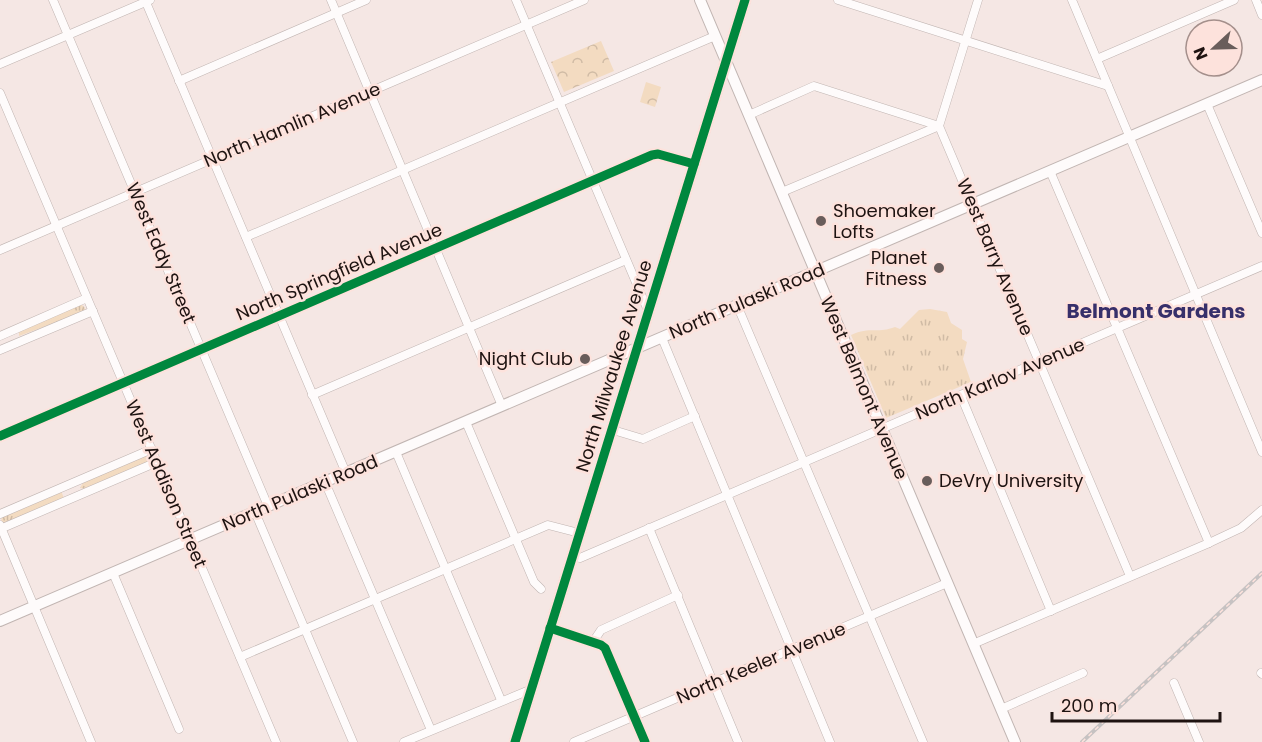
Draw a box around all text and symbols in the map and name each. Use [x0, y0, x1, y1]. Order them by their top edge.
north arrow [1184, 18, 1244, 78]
text: N [1188, 44, 1213, 63]
street label: North Hamlin Avenue [200, 76, 384, 173]
street label: West Barry Avenue [951, 174, 1040, 339]
street label: West Eddy Street [121, 179, 202, 327]
place label: Shoemaker Lofts [833, 198, 936, 244]
marker: Shoemaker Lofts [814, 214, 828, 228]
street label: North Springfield Avenue [232, 217, 446, 326]
place label: Planet Fitness [865, 245, 927, 291]
street label: North Pulaski Road [665, 256, 829, 345]
street label: North Milwaukee Avenue [569, 257, 658, 475]
marker: Planet Fitness [932, 261, 946, 275]
street label: West Belmont Avenue [815, 292, 914, 483]
district label: Belmont Gardens [1066, 297, 1246, 325]
street label: North Karlov Avenue [911, 332, 1088, 426]
place label: Night Club [479, 346, 573, 371]
marker: Night Club [578, 352, 592, 366]
street label: West Addison Street [120, 396, 213, 572]
street label: North Pulaski Road [218, 448, 382, 537]
place label: DeVry University [939, 468, 1083, 493]
marker: DeVry University [920, 474, 934, 488]
street label: North Keeler Avenue [672, 616, 849, 710]
scale bar [1052, 685, 1220, 723]
text: 200 m [1061, 693, 1117, 718]

